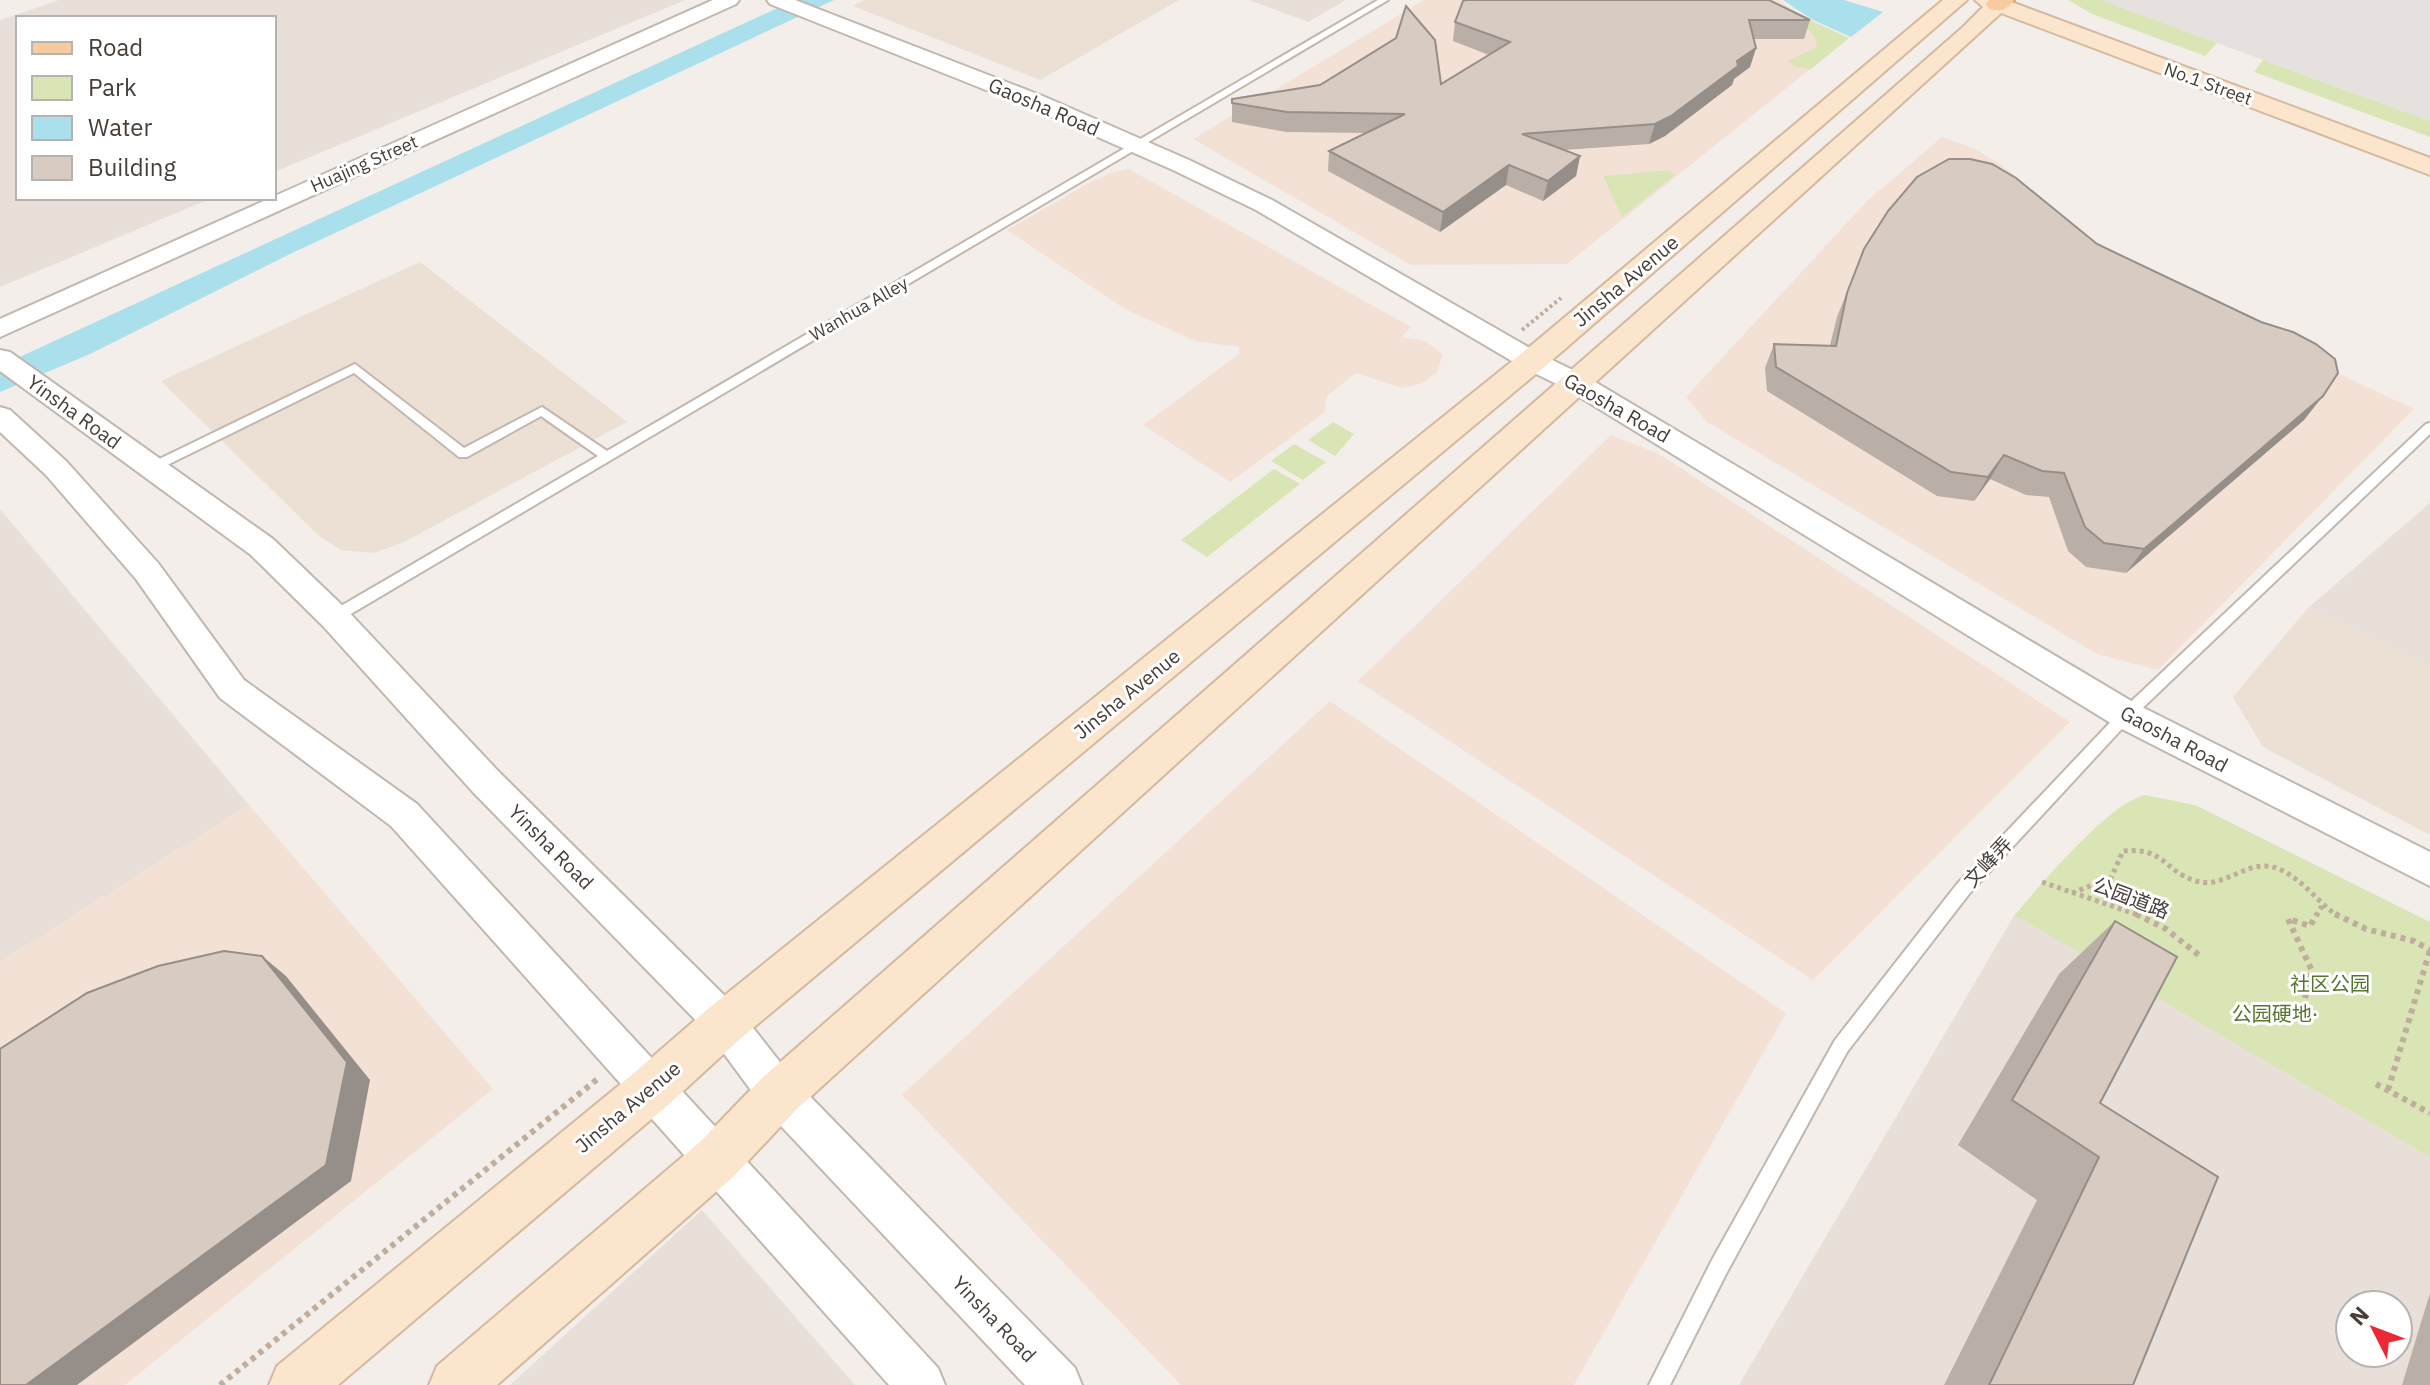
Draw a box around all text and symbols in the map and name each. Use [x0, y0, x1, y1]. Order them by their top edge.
legend [16, 16, 276, 200]
text: Road [88, 31, 143, 63]
street label: No.1 Street [2161, 57, 2255, 110]
text: Park [88, 71, 137, 103]
street label: Gaosha Road [984, 71, 1104, 142]
text: Water [88, 111, 152, 143]
street label: Huajing Street [307, 130, 421, 197]
text: Building [88, 151, 176, 183]
street label: Jinsha Avenue [1567, 229, 1684, 333]
street label: Wanhua Alley [805, 271, 912, 346]
street label: Gaosha Road [1559, 366, 1675, 449]
street label: Yinsha Road [22, 368, 127, 455]
street label: Jinsha Avenue [1068, 642, 1186, 745]
street label: Gaosha Road [2116, 699, 2233, 778]
street label: Yinsha Road [503, 798, 600, 895]
street label: 文峰弄 [1957, 831, 2018, 893]
street label: 公园道路 [2089, 871, 2173, 924]
park label: 社区公园 [2290, 970, 2370, 997]
park label: 公园硬地· [2232, 1000, 2318, 1027]
street label: Jinsha Avenue [569, 1055, 686, 1159]
street label: Yinsha Road [946, 1270, 1042, 1368]
north arrow [2334, 1289, 2414, 1369]
text: N [2343, 1300, 2375, 1331]

